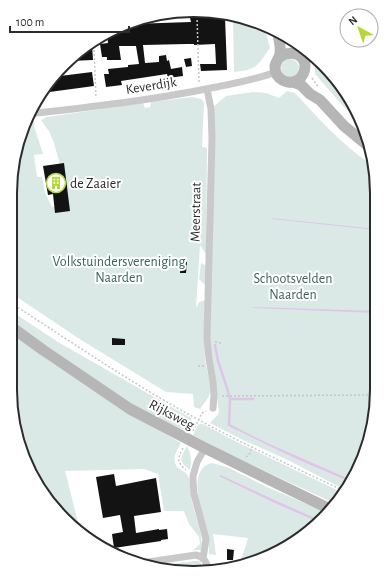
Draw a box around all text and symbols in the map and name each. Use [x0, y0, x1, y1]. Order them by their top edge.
scale bar [10, 8, 129, 34]
north arrow [339, 8, 379, 48]
text: N [346, 14, 359, 27]
text: 100 m [16, 16, 44, 28]
street label: Keverdijk [125, 75, 178, 97]
building icon: de Zaaier [45, 172, 67, 194]
place label: de Zaaier [70, 177, 121, 191]
street label: Meerstraat [188, 182, 204, 242]
park label: Volkstuindersvereniging Naarden [53, 255, 186, 285]
park label: Schootsvelden Naarden [254, 272, 332, 302]
street label: Rijksweg [147, 397, 197, 433]

